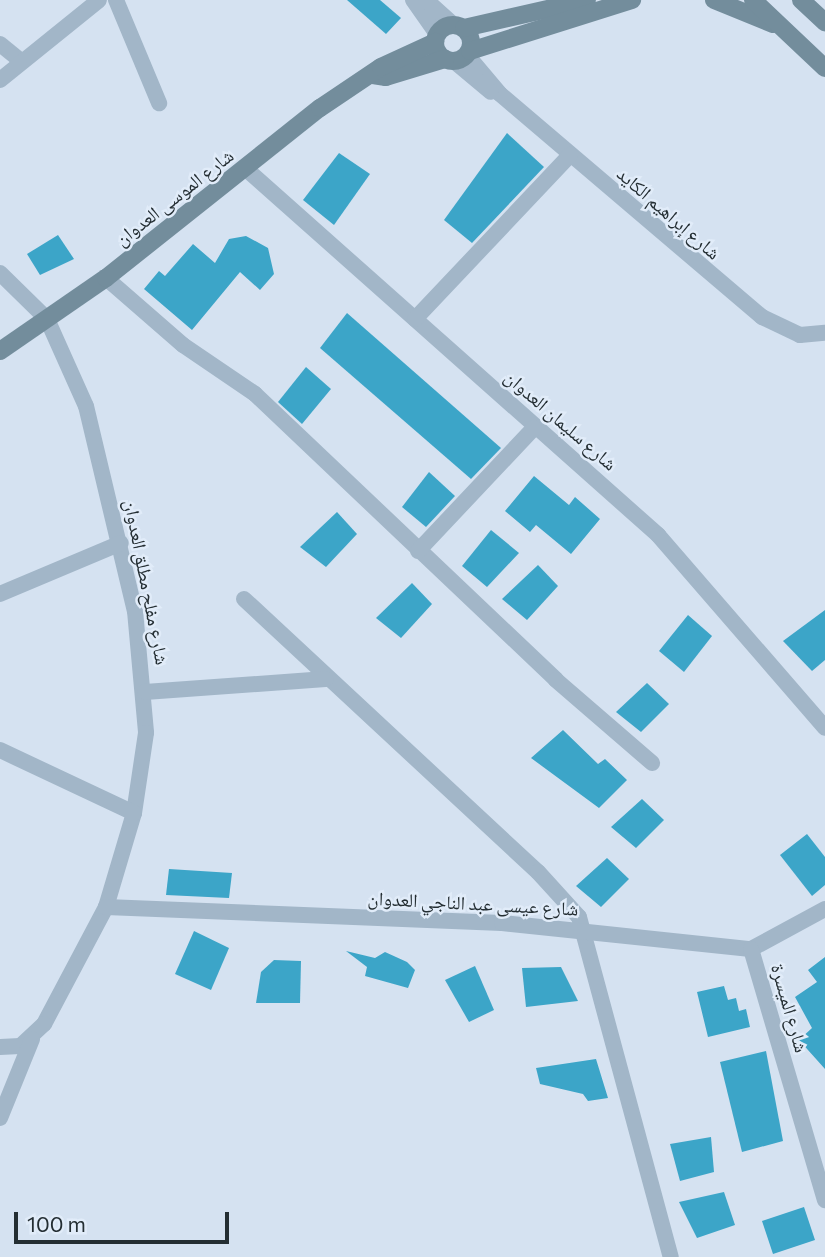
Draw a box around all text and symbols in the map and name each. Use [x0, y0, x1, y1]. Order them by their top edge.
street label: شارع الموسى العدوان [110, 144, 238, 250]
street label: شارع إبراهيم الكايد [613, 162, 725, 264]
street label: شارع سليمان العدوان [500, 365, 622, 475]
street label: شارع مفلح مطلق العدوان [120, 497, 174, 667]
street label: شارع عيسى عبد الناجي العدوان [367, 886, 579, 920]
street label: شارع الميسرة [766, 961, 814, 1055]
scale bar [18, 1198, 233, 1242]
text: 100 m [27, 1211, 86, 1236]

